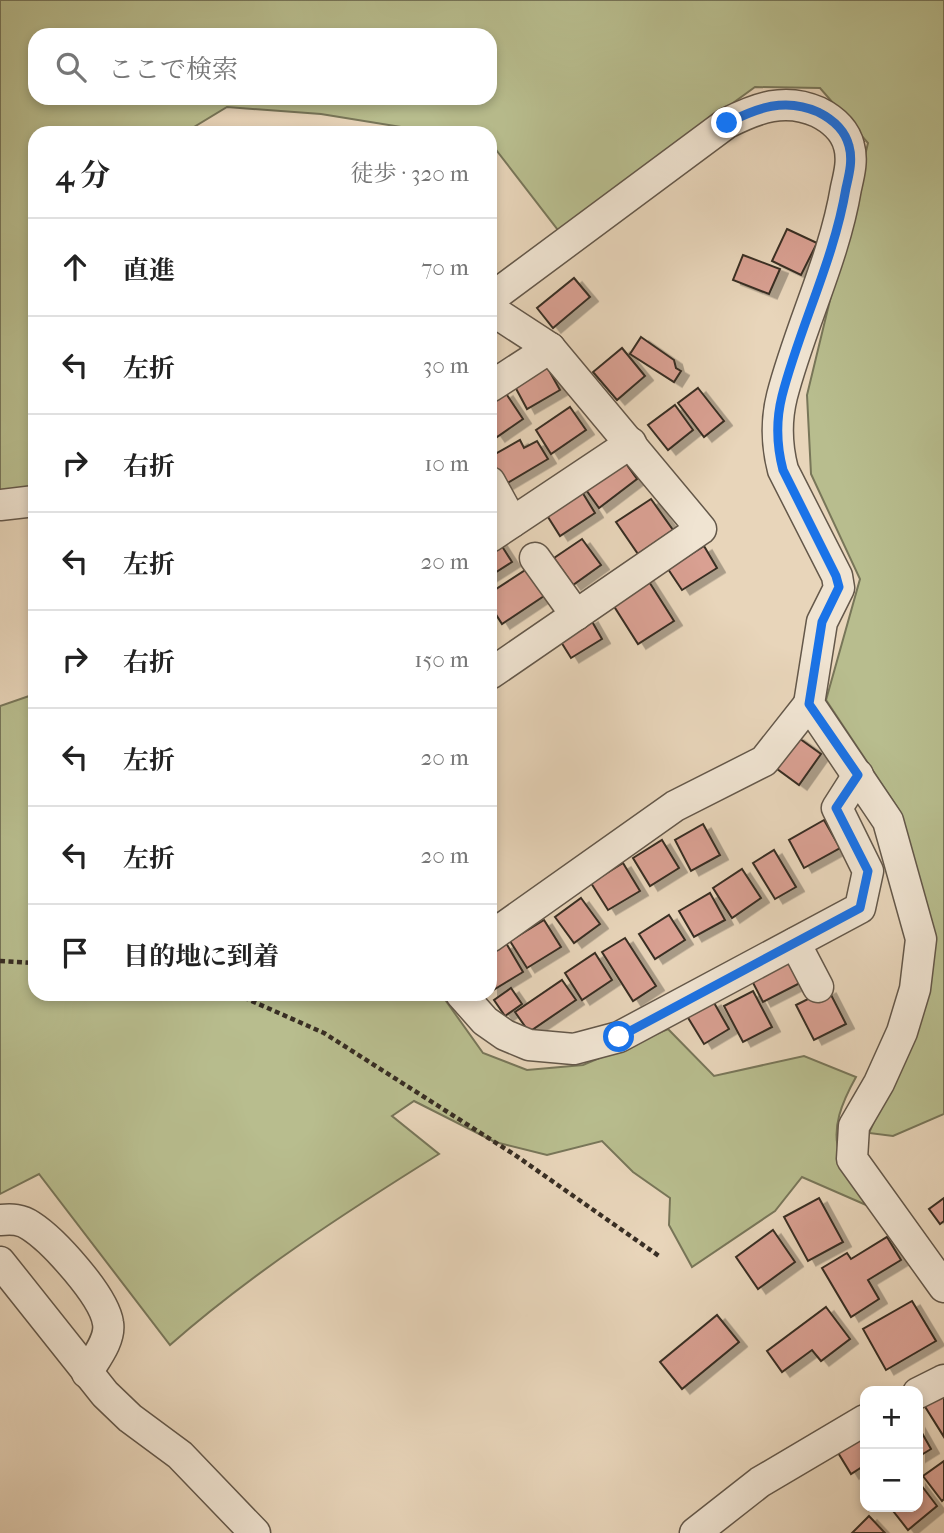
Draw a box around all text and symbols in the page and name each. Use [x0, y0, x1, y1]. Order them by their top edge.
search box [28, 28, 497, 105]
icon: search [52, 48, 90, 86]
text: ここで検索 [108, 54, 238, 85]
route end [711, 107, 742, 138]
text: 4 分 [56, 158, 110, 193]
text: 徒歩 · 320 m [350, 160, 469, 187]
icon: ahead [56, 248, 94, 286]
text: 70 m [421, 254, 469, 281]
text: 直進 [123, 255, 175, 286]
icon: left [56, 346, 94, 384]
text: 30 m [423, 352, 469, 379]
text: 左折 [123, 353, 175, 384]
icon: right [56, 444, 94, 482]
text: 10 m [424, 450, 469, 477]
text: 右折 [123, 451, 175, 482]
icon: left [56, 542, 94, 580]
text: 20 m [420, 548, 469, 575]
text: 左折 [123, 549, 175, 580]
icon: right [56, 640, 94, 678]
text: 150 m [414, 646, 469, 673]
text: 右折 [123, 647, 175, 678]
icon: left [56, 738, 94, 776]
text: 20 m [420, 744, 469, 771]
text: 左折 [123, 745, 175, 776]
icon: left [56, 836, 94, 874]
text: 20 m [420, 842, 469, 869]
text: 左折 [123, 843, 175, 874]
icon: arrive [56, 934, 94, 972]
text: 目的地に到着 [123, 941, 279, 972]
route start [603, 1021, 634, 1052]
map controls [860, 1386, 923, 1512]
button: + [860, 1386, 923, 1449]
button: − [860, 1449, 923, 1512]

